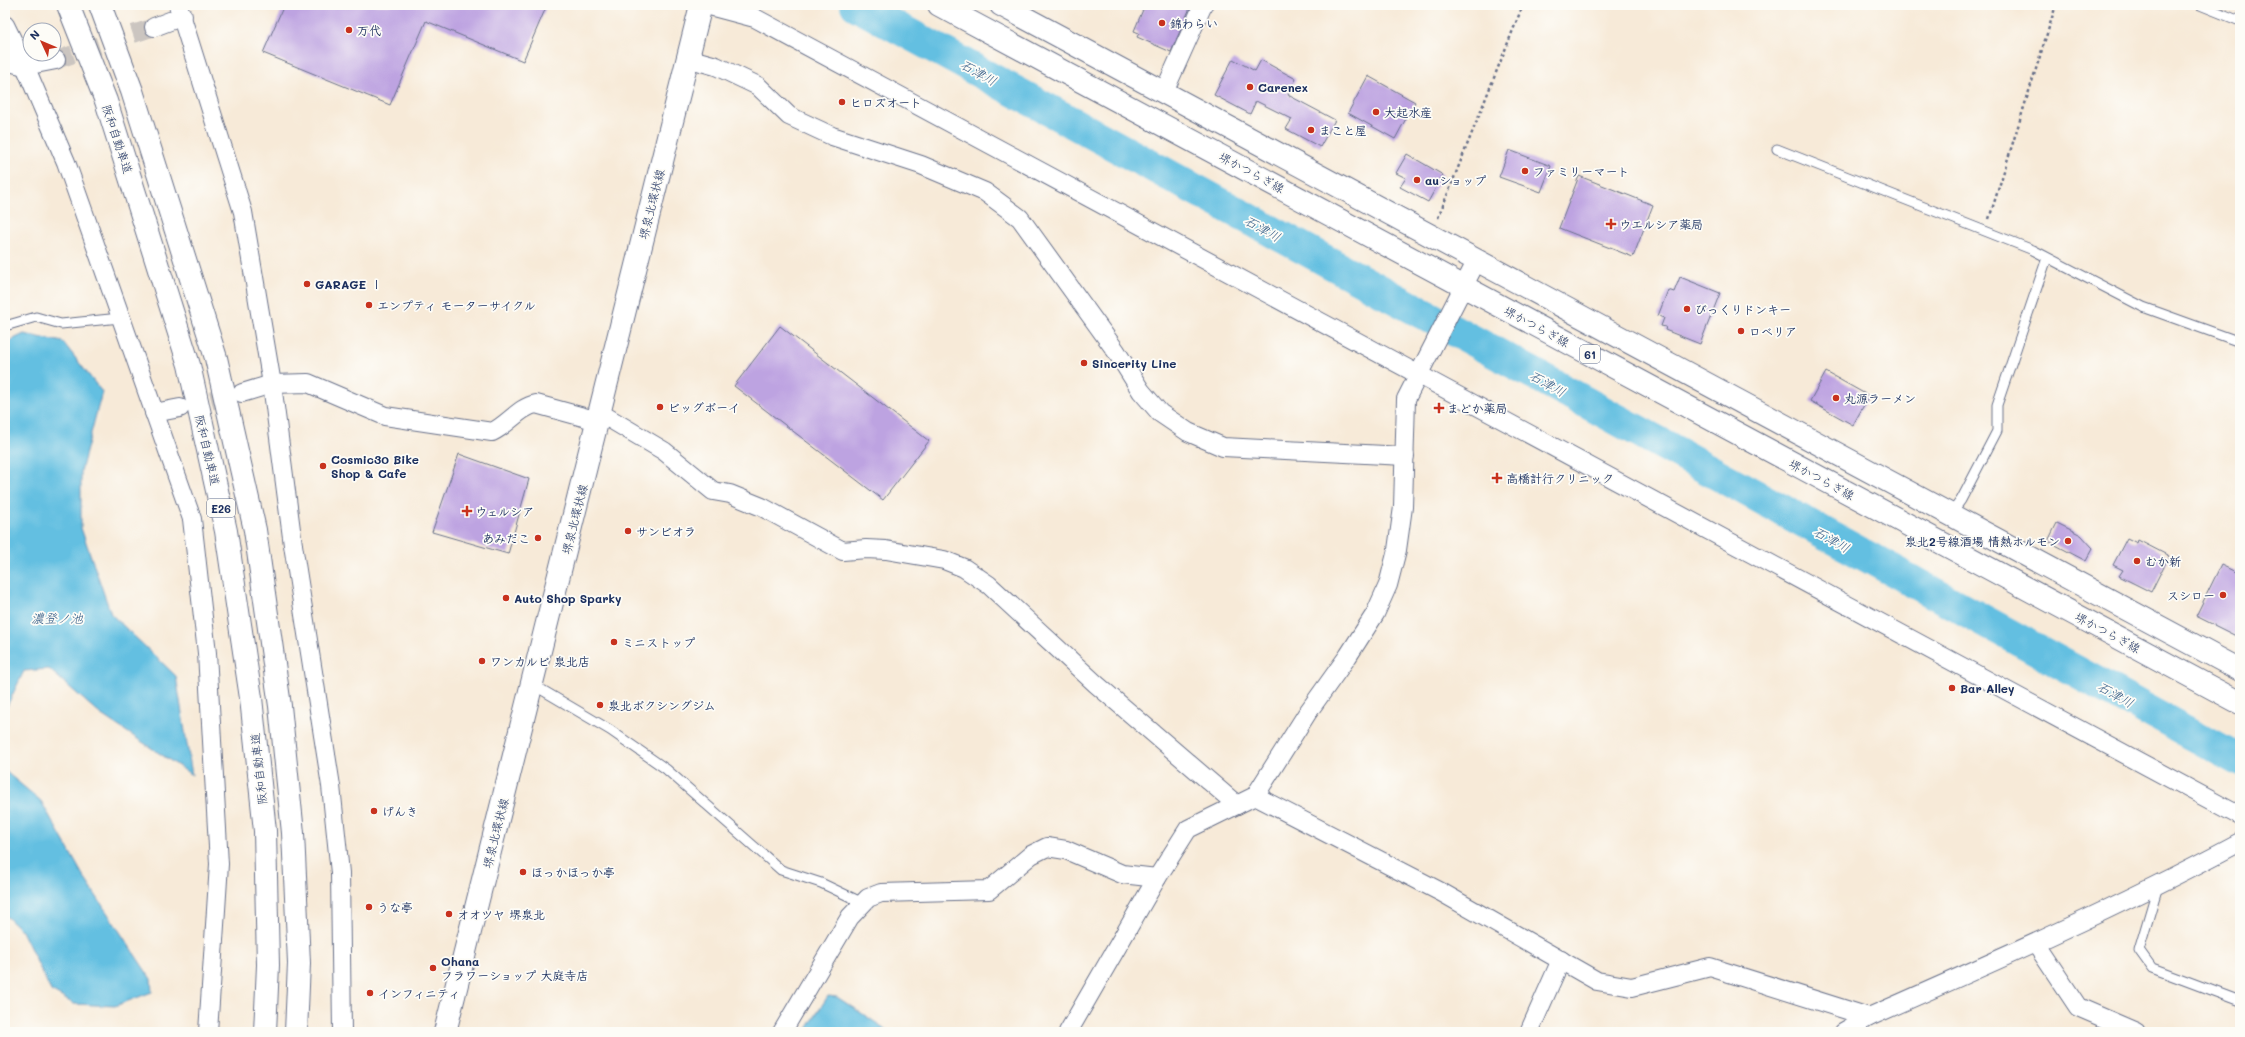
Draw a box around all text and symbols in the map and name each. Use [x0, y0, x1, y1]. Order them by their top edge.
place label: 錦わらい [1170, 15, 1218, 31]
marker: 錦わらい [1157, 18, 1167, 28]
north arrow [22, 22, 62, 62]
place label: 万代 [357, 22, 381, 38]
marker: 万代 [344, 25, 354, 35]
text: N [26, 26, 43, 43]
water label: 石津川 [958, 55, 1000, 89]
place label: Carenex [1258, 79, 1308, 95]
marker: Carenex [1245, 82, 1255, 92]
place label: ヒロズオート [850, 94, 922, 110]
marker: ヒロズオート [837, 97, 847, 107]
street label: 阪和自動車道 [99, 102, 137, 176]
place label: 大起水産 [1384, 104, 1432, 120]
marker: 大起水産 [1371, 107, 1381, 117]
place label: まこと屋 [1319, 122, 1367, 138]
marker: まこと屋 [1306, 125, 1316, 135]
street label: 堺かつらぎ線 [1216, 148, 1288, 196]
place label: ファミリーマート [1533, 163, 1629, 179]
marker: ファミリーマート [1520, 166, 1530, 176]
street label: 堺泉北環状線 [635, 167, 667, 241]
place label: auショップ [1425, 172, 1486, 188]
marker: auショップ [1412, 175, 1422, 185]
water label: 石津川 [1242, 211, 1284, 245]
place label: ウエルシア薬局 [1619, 216, 1703, 232]
marker: ウエルシア薬局 [1606, 219, 1616, 229]
place label: GARAGE Ⅰ [315, 276, 383, 292]
marker: GARAGE Ⅰ [302, 279, 312, 289]
place label: エンプティ モーターサイクル [377, 297, 536, 313]
marker: エンプティ モーターサイクル [364, 300, 374, 310]
place label: びっくりドンキー [1695, 301, 1791, 317]
street label: 堺かつらぎ線 [1501, 302, 1573, 350]
marker: びっくりドンキー [1682, 304, 1692, 314]
place label: ロベリア [1749, 323, 1797, 339]
marker: ロベリア [1736, 326, 1746, 336]
road number: 61 [1580, 345, 1600, 363]
place label: Sincerity Line [1092, 355, 1176, 371]
marker: Sincerity Line [1079, 358, 1089, 368]
water label: 石津川 [1527, 366, 1569, 400]
place label: 丸源ラーメン [1844, 390, 1916, 406]
marker: 丸源ラーメン [1831, 393, 1841, 403]
place label: ビッグボーイ [668, 399, 740, 415]
place label: まどか薬局 [1447, 400, 1507, 416]
marker: ビッグボーイ [655, 402, 665, 412]
marker: まどか薬局 [1434, 403, 1444, 413]
street label: 阪和自動車道 [192, 413, 224, 487]
place label: Cosmic30 Bike Shop & Cafe [331, 451, 419, 481]
street label: 堺かつらぎ線 [1786, 455, 1858, 503]
marker: Cosmic30 Bike Shop & Cafe [318, 461, 328, 471]
place label: 高橋計行クリニック [1506, 470, 1614, 486]
marker: 高橋計行クリニック [1491, 472, 1503, 484]
street label: 堺泉北環状線 [558, 482, 590, 556]
road number: E26 [207, 499, 235, 517]
place label: ウェルシア [475, 503, 534, 519]
marker: ウェルシア [462, 506, 472, 516]
water label: 石津川 [1811, 522, 1853, 556]
place label: サンビオラ [636, 523, 696, 539]
marker: サンビオラ [623, 526, 633, 536]
place label: あみだこ [482, 530, 530, 546]
marker: あみだこ [533, 533, 543, 543]
place label: 泉北2号線酒場 情熱ホルモン [1905, 533, 2060, 549]
marker: 泉北2号線酒場 情熱ホルモン [2063, 536, 2073, 546]
place label: むか新 [2145, 553, 2181, 569]
marker: むか新 [2132, 556, 2142, 566]
place label: スシロー [2167, 587, 2215, 603]
place label: Auto Shop Sparky [514, 590, 622, 606]
marker: スシロー [2218, 590, 2228, 600]
marker: Auto Shop Sparky [501, 593, 511, 603]
street label: 堺かつらぎ線 [2072, 608, 2144, 656]
water label: 濃登ノ池 [31, 609, 84, 626]
place label: ミニストップ [622, 634, 695, 650]
marker: ミニストップ [609, 637, 619, 647]
place label: ワンカルビ 泉北店 [490, 653, 590, 669]
marker: ワンカルビ 泉北店 [477, 656, 487, 666]
water label: 石津川 [2095, 677, 2137, 711]
place label: Bar Alley [1960, 680, 2015, 696]
marker: Bar Alley [1947, 683, 1957, 693]
place label: 泉北ボクシングジム [608, 697, 716, 713]
marker: 泉北ボクシングジム [595, 700, 605, 710]
street label: 阪和自動車道 [246, 732, 270, 806]
street label: 堺泉北環状線 [479, 796, 511, 870]
place label: げんき [382, 803, 418, 819]
marker: げんき [369, 806, 379, 816]
place label: ほっかほっか亭 [531, 864, 615, 880]
marker: ほっかほっか亭 [518, 867, 528, 877]
place label: うな亭 [377, 899, 413, 915]
marker: うな亭 [364, 902, 374, 912]
place label: オオツヤ 堺泉北 [457, 906, 545, 922]
marker: オオツヤ 堺泉北 [444, 909, 454, 919]
place label: Ohana フラワーショップ 大庭寺店 [441, 953, 589, 983]
marker: Ohana フラワーショップ 大庭寺店 [428, 963, 438, 973]
place label: インフィニティ [378, 985, 460, 1001]
marker: インフィニティ [365, 988, 375, 998]

